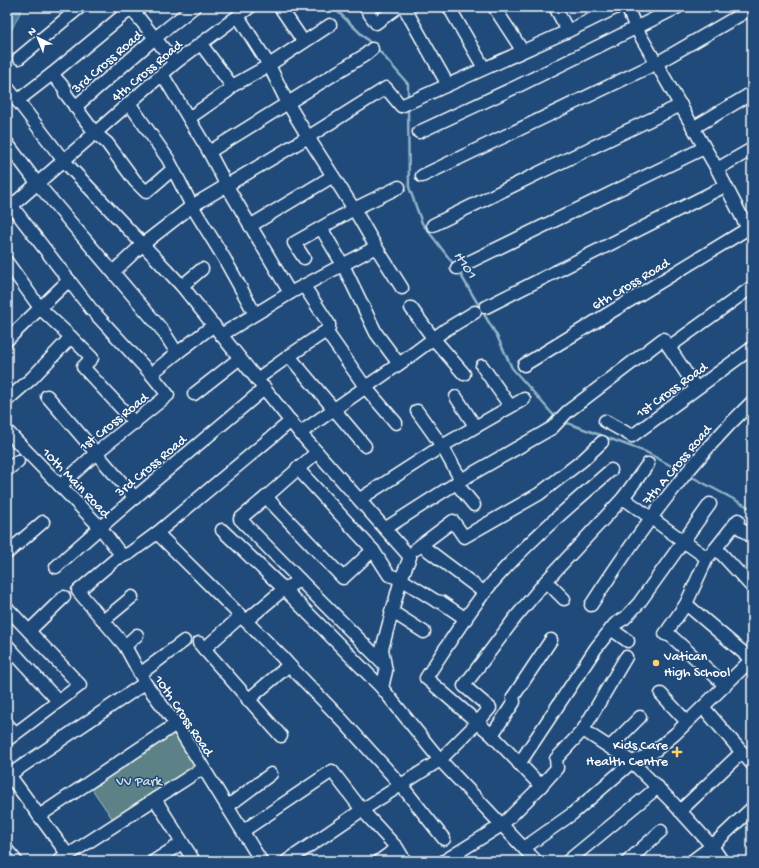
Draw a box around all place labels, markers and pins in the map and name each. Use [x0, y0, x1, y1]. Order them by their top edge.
place label: Vatican High School [663, 649, 730, 682]
marker: Vatican High School [651, 658, 661, 668]
place label: Kids Care Health Centre [586, 738, 669, 771]
marker: Kids Care Health Centre [671, 746, 683, 758]

